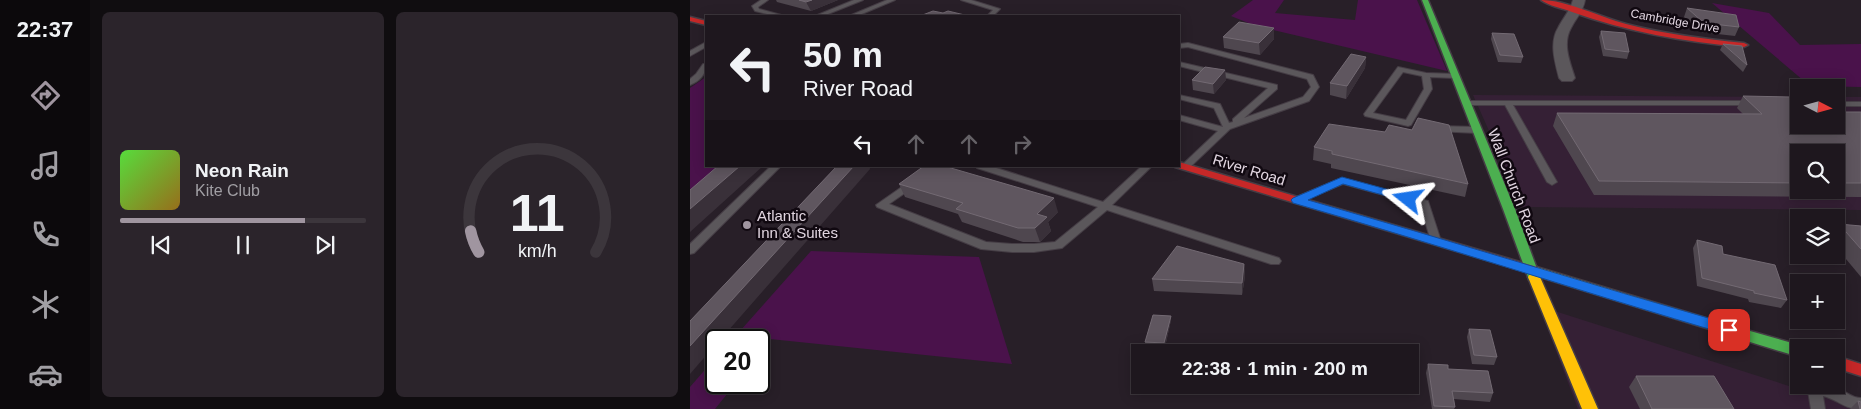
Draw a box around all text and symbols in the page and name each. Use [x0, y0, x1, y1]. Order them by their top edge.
street label: Cambridge Drive [1629, 6, 1721, 36]
text: 22:37 [17, 17, 73, 42]
icon: left [720, 35, 785, 100]
text: 50 m [803, 35, 883, 74]
text: River Road [803, 76, 913, 101]
icon: directions [28, 78, 63, 113]
north arrow [1790, 79, 1845, 134]
map controls [1790, 79, 1845, 394]
street label: Wall Church Road [1485, 126, 1544, 245]
icon: left [849, 130, 877, 158]
icon: ahead [902, 130, 930, 158]
icon: ahead [955, 130, 983, 158]
icon: right [1008, 130, 1036, 158]
button: search [1790, 144, 1845, 199]
icon: music [28, 148, 63, 183]
street label: River Road [1211, 150, 1288, 189]
text: Neon Rain [195, 160, 289, 181]
position arrow [1381, 172, 1433, 224]
text: Kite Club [195, 182, 260, 199]
text: 11 [510, 184, 564, 242]
place label: Atlantic Inn & Suites [757, 207, 838, 241]
button: layers [1790, 209, 1845, 264]
icon: phone [28, 217, 63, 252]
marker: Atlantic Inn & Suites [741, 219, 753, 231]
icon: previous [147, 231, 175, 259]
icon: pause [229, 231, 257, 259]
icon: next [311, 231, 339, 259]
text: km/h [518, 241, 556, 261]
button: + [1790, 274, 1845, 329]
icon: climate [28, 287, 63, 322]
pin [1708, 309, 1750, 351]
icon: arrive [1715, 316, 1743, 344]
speed limit sign: 20 [705, 329, 770, 394]
button: − [1790, 339, 1845, 394]
icon: car [28, 357, 63, 392]
text: 22:38 · 1 min · 200 m [1182, 358, 1368, 379]

